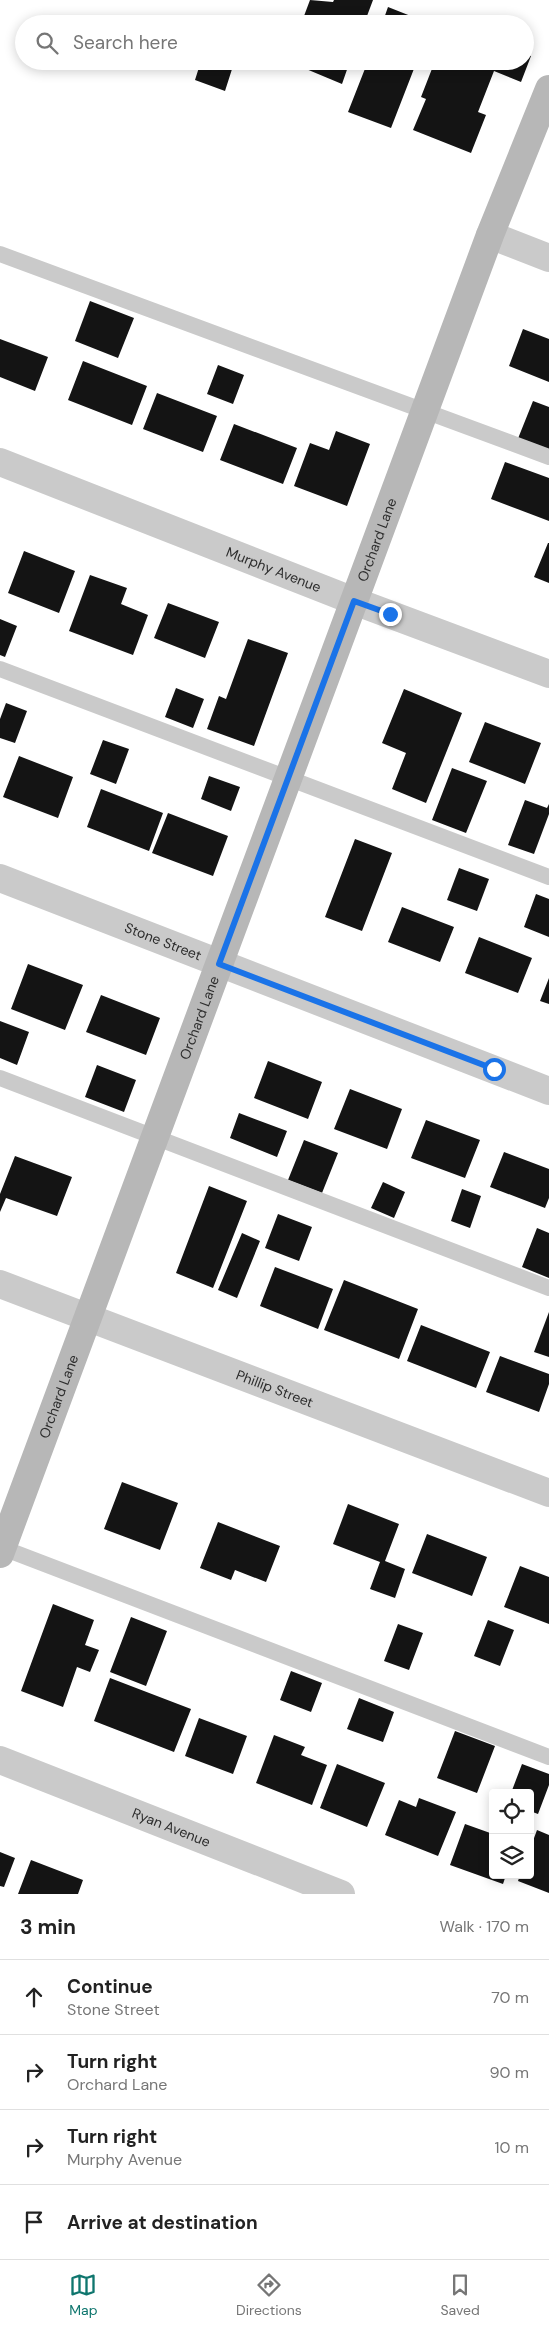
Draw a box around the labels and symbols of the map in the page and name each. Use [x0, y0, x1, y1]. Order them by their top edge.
street label: Orchard Lane [353, 495, 401, 584]
street label: Murphy Avenue [223, 543, 324, 596]
route end [379, 603, 402, 626]
street label: Stone Street [122, 918, 204, 964]
street label: Orchard Lane [175, 973, 223, 1062]
route start [483, 1058, 506, 1081]
street label: Orchard Lane [35, 1352, 82, 1441]
street label: Phillip Street [234, 1366, 316, 1411]
street label: Ryan Avenue [129, 1804, 213, 1851]

